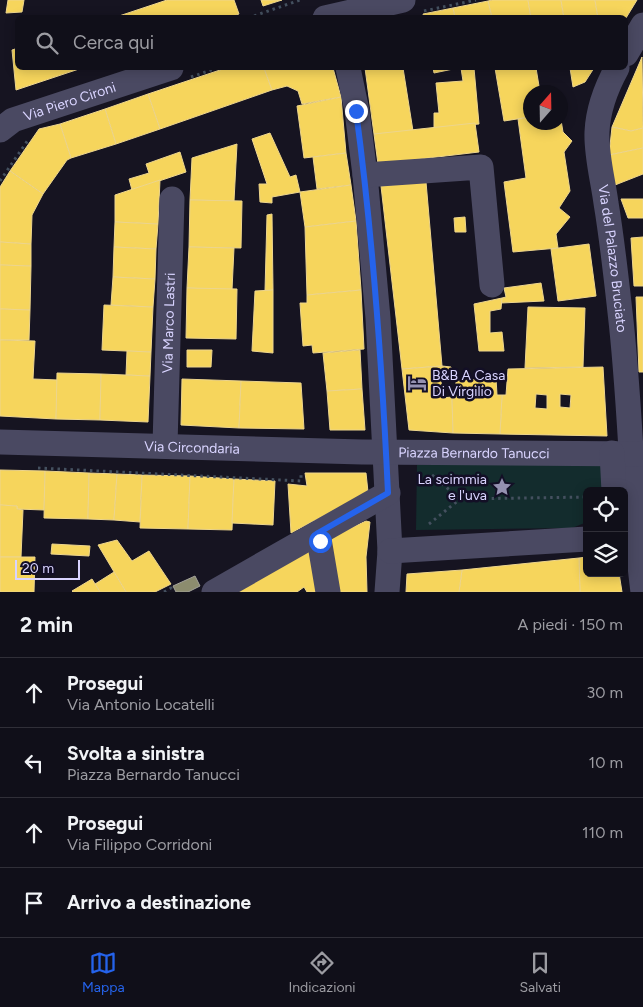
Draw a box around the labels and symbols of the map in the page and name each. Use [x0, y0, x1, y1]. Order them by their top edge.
street label: Via Piero Cironi [21, 79, 118, 125]
north arrow [523, 85, 568, 130]
route end [345, 100, 368, 123]
street label: Via del Palazzo Bruciato [594, 183, 630, 333]
street label: Via Marco Lastri [159, 272, 179, 374]
place label: B&B A Casa Di Virgilio [432, 367, 505, 400]
hotel icon: B&B A Casa Di Virgilio [406, 372, 428, 394]
street label: Via Circondaria [144, 438, 240, 458]
street label: Piazza Bernardo Tanucci [398, 444, 550, 462]
place label: La scimmia e l'uva [418, 471, 487, 504]
place icon: La scimmia e l'uva [491, 476, 513, 498]
route start [309, 530, 332, 553]
scale bar [15, 557, 80, 580]

